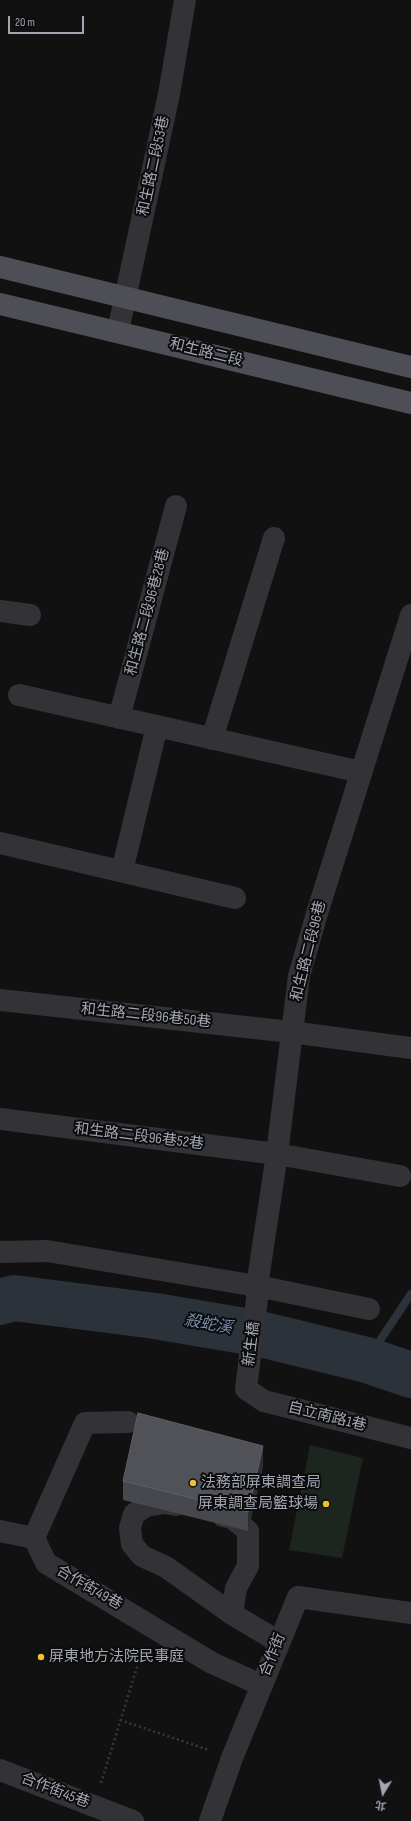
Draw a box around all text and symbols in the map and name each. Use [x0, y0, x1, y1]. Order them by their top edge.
scale bar [10, 8, 86, 34]
text: 20 m [15, 15, 35, 30]
street label: 和生路二段53巷 [135, 114, 173, 218]
street label: 和生路二段 [167, 335, 245, 371]
street label: 和生路二段96巷28巷 [122, 546, 174, 678]
street label: 和生路二段96巷 [288, 899, 330, 1003]
street label: 和生路二段96巷50巷 [80, 1000, 212, 1032]
street label: 和生路二段96巷52巷 [73, 1120, 205, 1154]
water label: 殺蛇溪 [183, 1311, 233, 1339]
street label: 新生橋 [240, 1321, 264, 1367]
street label: 自立南路1巷 [286, 1399, 368, 1435]
place label: 法務部屏東調查局 [201, 1474, 321, 1492]
marker: 法務部屏東調查局 [188, 1478, 198, 1488]
place label: 屏東調查局籃球場 [198, 1495, 318, 1513]
marker: 屏東調查局籃球場 [321, 1499, 331, 1509]
street label: 合作街49巷 [53, 1562, 125, 1614]
street label: 合作街 [256, 1631, 290, 1679]
place label: 屏東地方法院民事庭 [49, 1648, 184, 1666]
marker: 屏東地方法院民事庭 [36, 1652, 46, 1662]
street label: 合作街45巷 [18, 1770, 92, 1812]
north arrow [363, 1773, 403, 1813]
text: 北 [374, 1798, 387, 1813]

